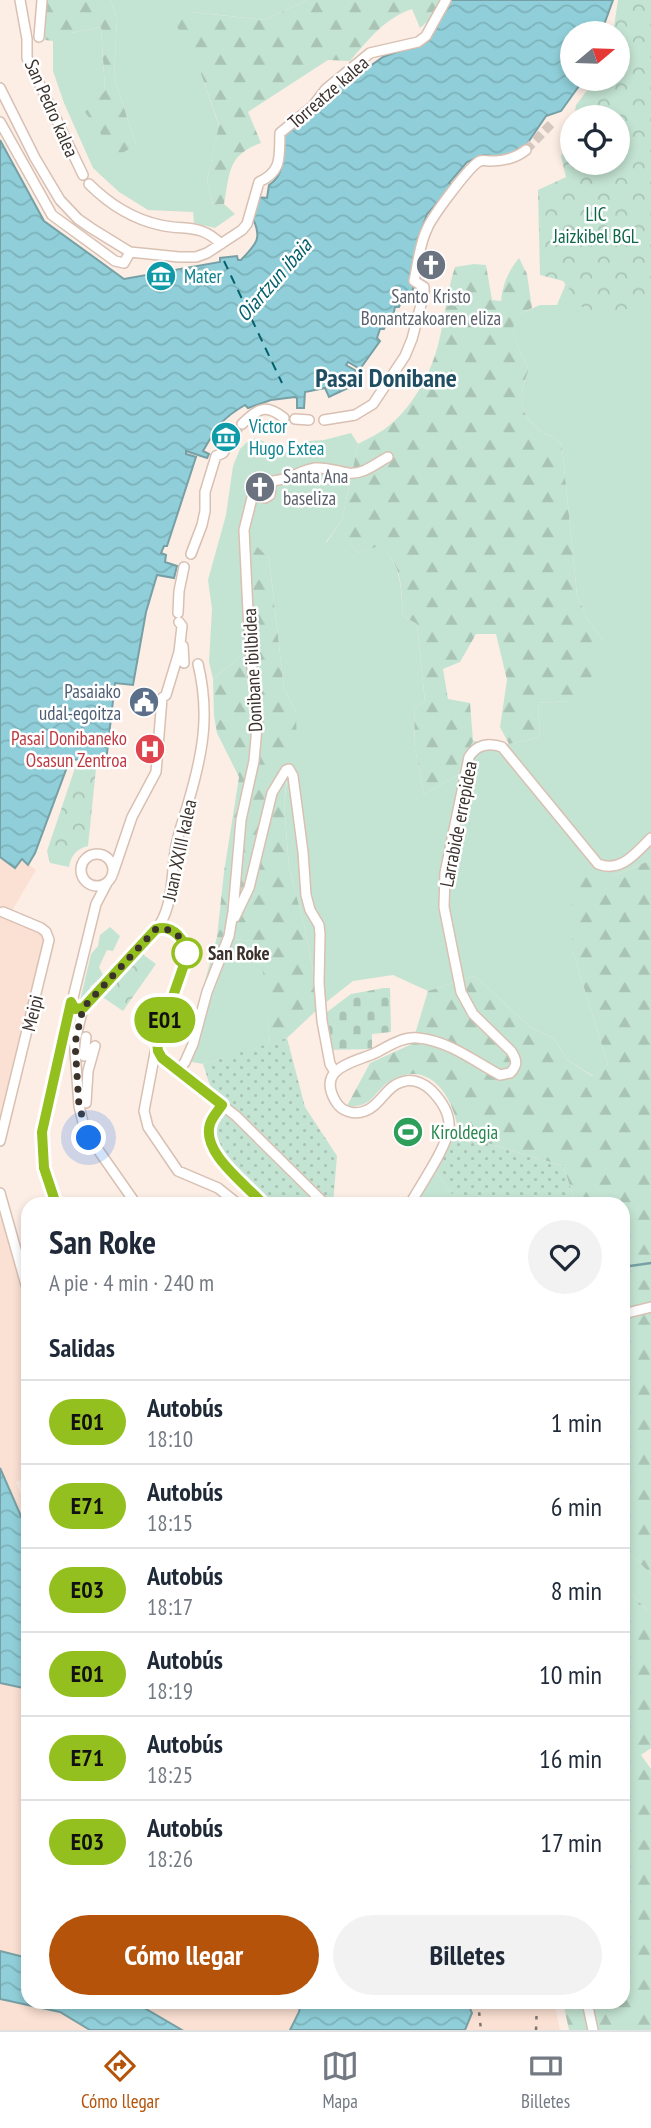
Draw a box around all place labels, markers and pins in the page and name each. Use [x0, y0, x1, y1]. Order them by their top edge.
church icon: Santo Kristo Bonantzakoaren eliza [414, 248, 448, 282]
museum icon: Mater [144, 259, 178, 293]
place label: Mater [184, 264, 223, 288]
place label: Santo Kristo Bonantzakoaren eliza [361, 284, 501, 330]
place label: Victor Hugo Extea [248, 414, 324, 460]
museum icon: Victor Hugo Extea [209, 420, 243, 454]
place label: Santa Ana baseliza [283, 464, 348, 510]
church icon: Santa Ana baseliza [243, 470, 277, 504]
place label: Pasaiako udal-egoitza [39, 679, 121, 725]
public building icon: Pasaiako udal-egoitza [127, 685, 161, 719]
place label: Pasai Donibaneko Osasun Zentroa [11, 726, 127, 772]
hospital icon: Pasai Donibaneko Osasun Zentroa [133, 732, 167, 766]
marker: San Roke [172, 938, 202, 968]
place label: San Roke [208, 941, 270, 965]
sports icon: Kiroldegia [391, 1115, 425, 1149]
place label: Kiroldegia [431, 1120, 498, 1144]

